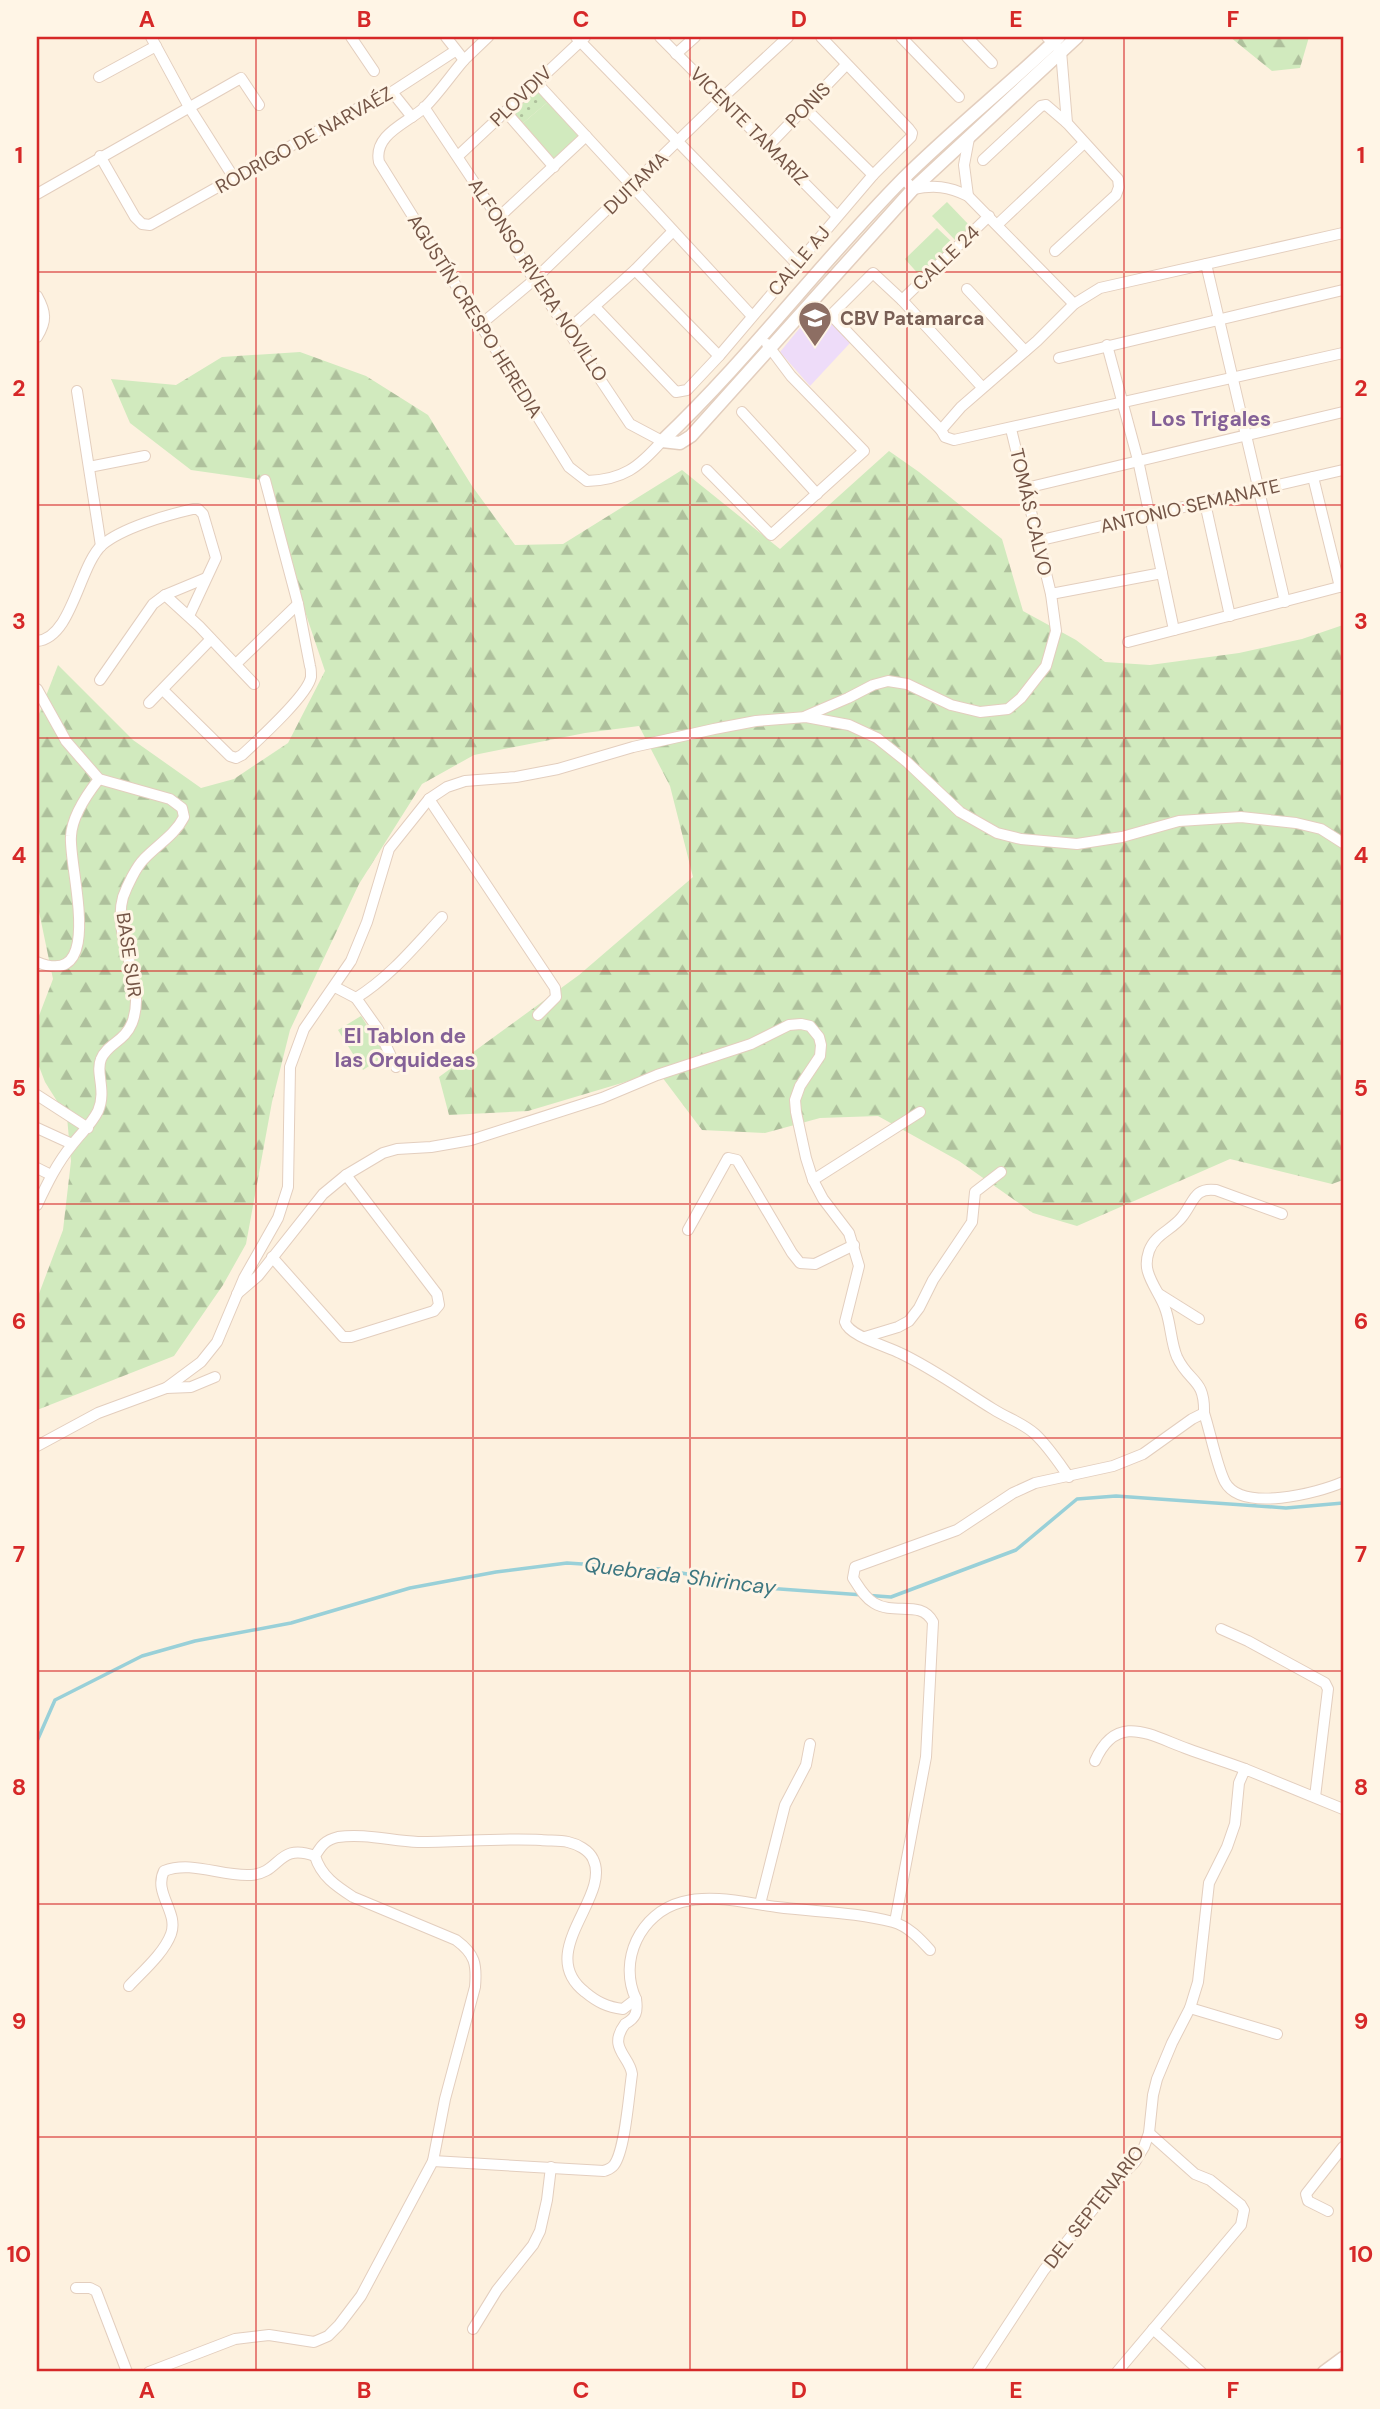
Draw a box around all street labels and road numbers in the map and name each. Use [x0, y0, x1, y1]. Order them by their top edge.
street label: PLOVDIV [485, 60, 558, 132]
street label: VICENTE TAMARIZ [684, 61, 814, 191]
street label: PONIS [780, 77, 836, 133]
street label: RODRIGO DE NARVAÉZ [211, 81, 397, 199]
street label: DUITAMA [598, 146, 674, 220]
street label: ALFONSO RIVERA NOVILLO [463, 174, 613, 386]
street label: AGUSTÍN CRESPO HEREDIA [402, 209, 548, 423]
street label: CALLE 24 [907, 220, 985, 296]
street label: CALLE AJ [762, 221, 836, 301]
street label: TOMÁS CALVO [1004, 446, 1058, 578]
street label: ANTONIO SEMANATE [1098, 473, 1282, 539]
street label: BASE SUR [111, 911, 147, 999]
street label: DEL SEPTENARIO [1038, 2141, 1150, 2273]

